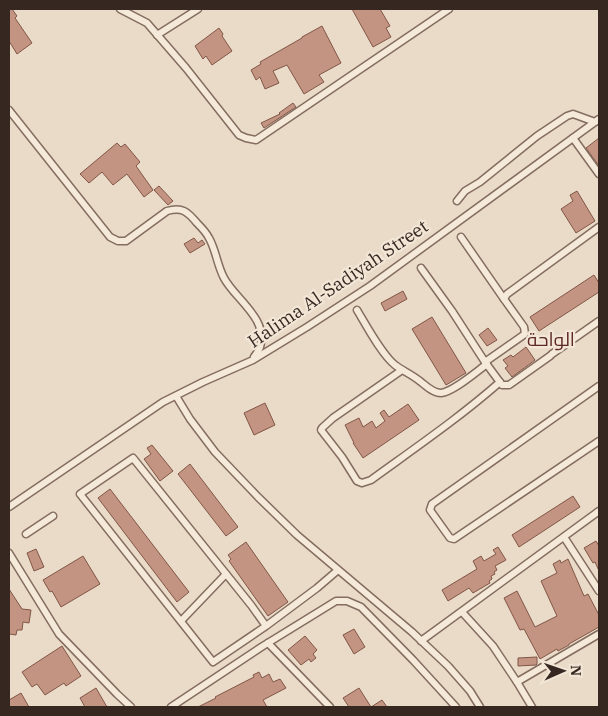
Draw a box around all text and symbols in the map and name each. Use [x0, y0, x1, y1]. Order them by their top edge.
street label: Halima Al-Sadiyah Street [243, 215, 432, 353]
district label: الواحة [527, 327, 575, 351]
north arrow [538, 646, 588, 696]
text: N [567, 665, 585, 676]

